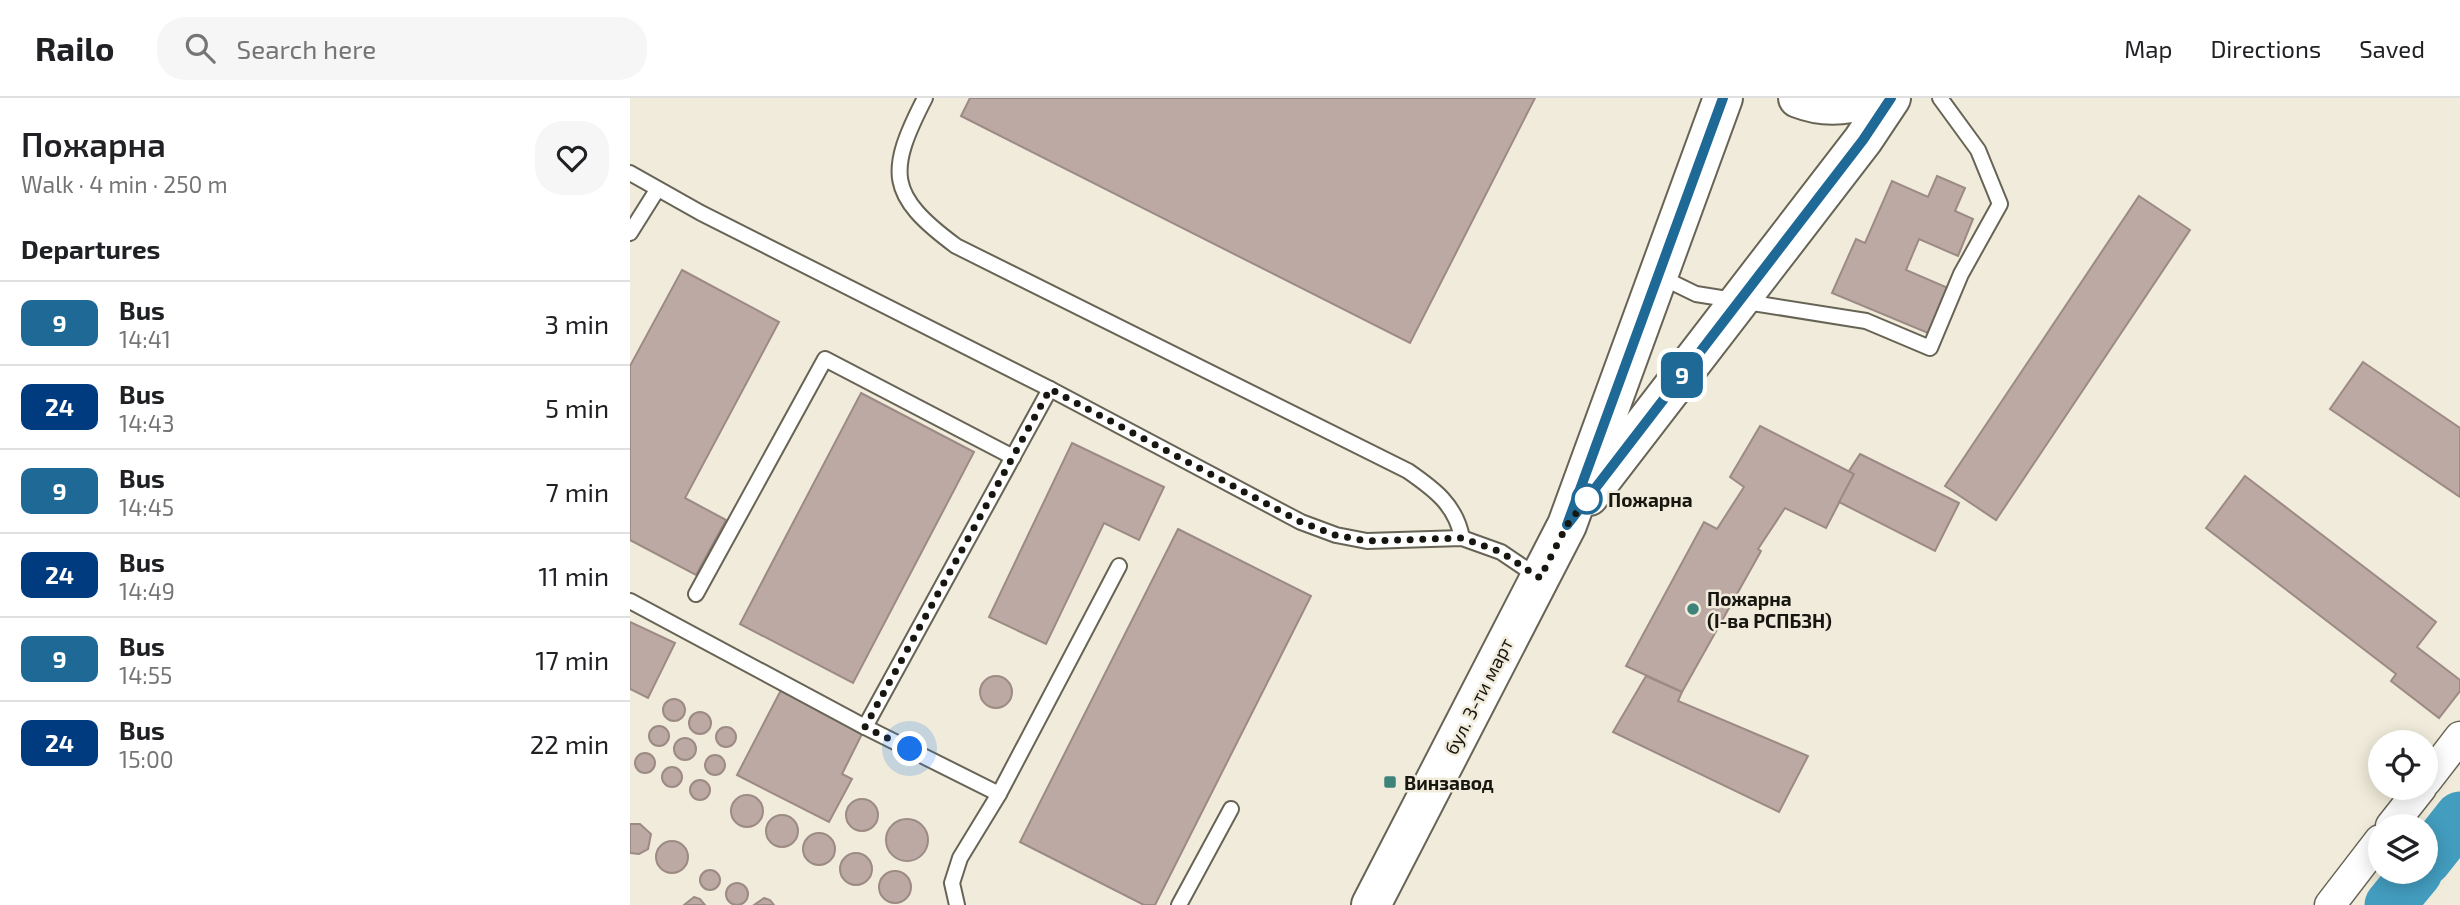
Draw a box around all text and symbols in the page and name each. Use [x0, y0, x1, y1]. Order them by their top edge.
search box [157, 17, 647, 80]
text: Railo [35, 28, 115, 68]
icon: search [181, 29, 219, 67]
text: Search here [237, 33, 376, 64]
text: Map [2124, 34, 2172, 63]
text: Directions [2210, 34, 2321, 63]
text: Saved [2359, 34, 2425, 63]
button: heart [535, 121, 609, 195]
text: Пожарна [21, 124, 166, 164]
text: Walk · 4 min · 250 m [21, 170, 228, 198]
text: Departures [21, 233, 160, 264]
text: Bus [119, 294, 165, 325]
text: 9 [52, 308, 67, 337]
text: 3 min [544, 308, 609, 339]
text: 14:41 [119, 325, 171, 353]
line badge: 9 [1659, 352, 1705, 398]
text: 9 [1675, 360, 1689, 389]
text: Bus [119, 378, 165, 409]
text: 24 [45, 392, 74, 421]
text: 5 min [545, 392, 609, 423]
text: 14:43 [119, 409, 175, 437]
text: Bus [119, 462, 165, 493]
text: 9 [52, 476, 67, 505]
text: 7 min [546, 476, 609, 507]
marker: Пожарна [1572, 484, 1602, 514]
place label: Пожарна [1608, 488, 1693, 511]
text: 14:45 [119, 493, 174, 521]
text: Bus [119, 546, 165, 577]
text: 24 [45, 560, 74, 589]
text: 11 min [538, 560, 609, 591]
text: 14:49 [119, 577, 175, 605]
place label: Пожарна (I-ва РСПБЗН) [1707, 587, 1832, 632]
marker: Пожарна (I-ва РСПБЗН) [1685, 601, 1701, 617]
text: Bus [119, 630, 165, 661]
street label: бул. 3-ти март [1439, 634, 1518, 759]
text: 9 [52, 644, 67, 673]
text: 17 min [535, 644, 609, 675]
text: 14:55 [119, 661, 172, 689]
text: Bus [119, 714, 165, 745]
text: 24 [45, 728, 74, 757]
text: 22 min [530, 728, 609, 759]
map controls [2368, 730, 2438, 884]
button: locate [2368, 730, 2438, 800]
your location [892, 731, 927, 766]
text: 15:00 [119, 745, 174, 773]
place label: Винзавод [1404, 771, 1494, 794]
marker: Винзавод [1382, 774, 1398, 790]
button: layers [2368, 814, 2438, 884]

